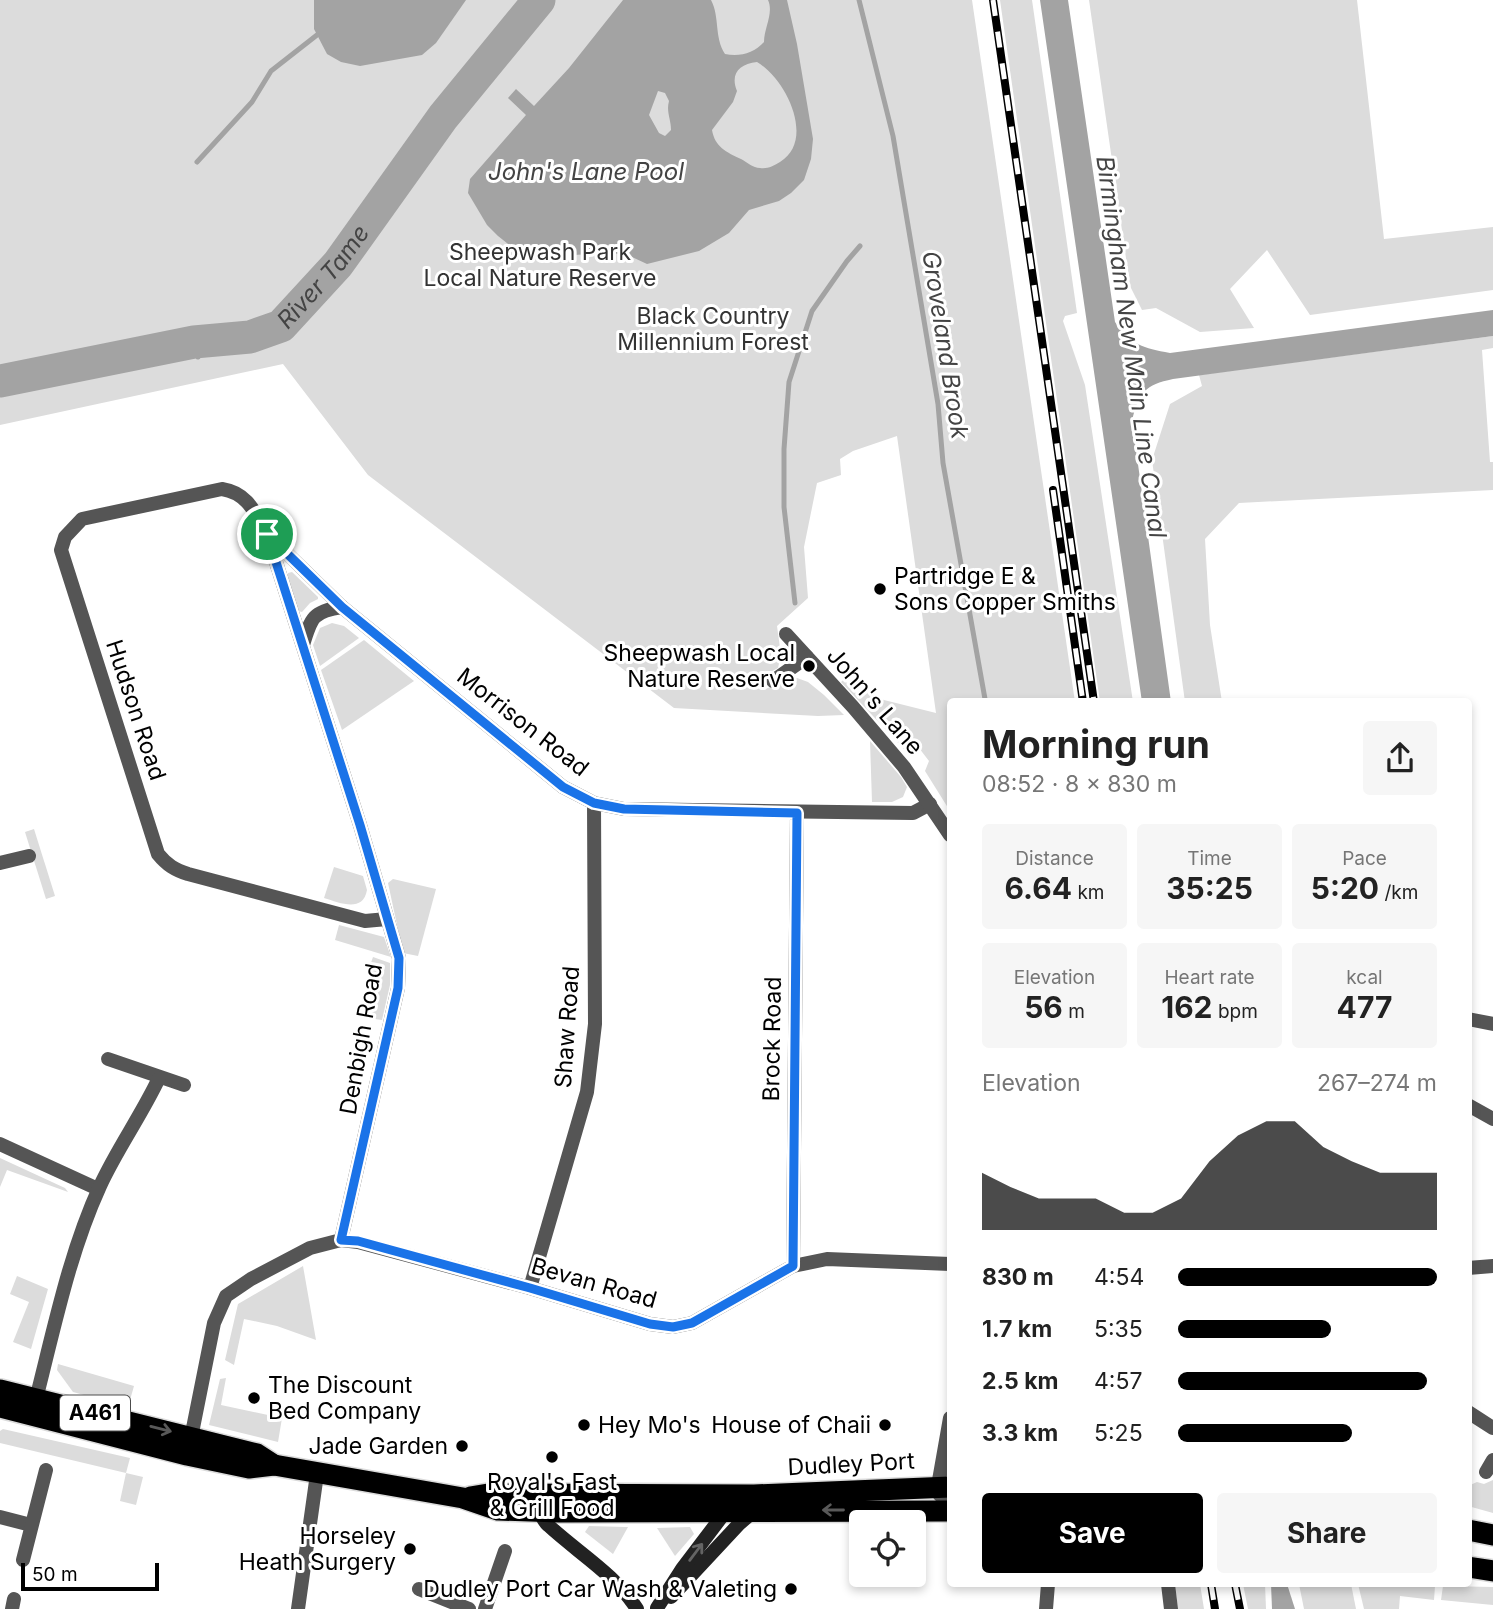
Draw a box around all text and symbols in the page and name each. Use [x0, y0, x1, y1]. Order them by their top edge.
water label: Birmingham New Main Line Canal [1090, 154, 1173, 540]
water label: John's Lane Pool [488, 157, 684, 186]
water label: River Tame [271, 219, 375, 334]
park label: Sheepwash Park Local Nature Reserve [424, 238, 656, 292]
water label: Groveland Brook [916, 249, 975, 442]
park label: Black Country Millennium Forest [617, 302, 809, 356]
pin [237, 504, 297, 564]
icon: arrive [248, 515, 286, 553]
place label: Partridge E & Sons Copper Smiths [894, 562, 1116, 616]
marker: Partridge E & Sons Copper Smiths [872, 581, 888, 597]
street label: Hudson Road [100, 636, 172, 784]
place label: Sheepwash Local Nature Reserve [604, 639, 795, 693]
street label: John's Lane [821, 642, 929, 760]
marker: Sheepwash Local Nature Reserve [801, 658, 817, 674]
street label: Morrison Road [451, 662, 595, 782]
text: Morning run [982, 721, 1210, 767]
button: share [1363, 721, 1437, 795]
text: 08:52 · 8 × 830 m [982, 770, 1177, 798]
text: Distance [1015, 847, 1094, 870]
text: Time [1187, 847, 1232, 870]
text: Pace [1342, 847, 1387, 870]
text: 6.64 [1005, 870, 1072, 906]
text: 35:25 [1166, 870, 1253, 906]
text: 5:20 [1311, 870, 1379, 906]
text: km [1072, 881, 1104, 904]
text: /km [1379, 881, 1418, 904]
street label: Denbigh Road [334, 961, 388, 1117]
street label: Shaw Road [549, 965, 585, 1089]
text: Elevation [1014, 966, 1095, 989]
text: Heart rate [1165, 966, 1255, 989]
text: kcal [1346, 966, 1383, 989]
street label: Brock Road [757, 976, 787, 1102]
text: 56 [1024, 989, 1063, 1025]
text: 162 [1161, 989, 1213, 1025]
text: 477 [1337, 989, 1392, 1025]
text: m [1063, 1000, 1085, 1023]
text: bpm [1213, 1000, 1258, 1023]
text: Elevation [982, 1069, 1081, 1097]
text: 267–274 m [1317, 1069, 1437, 1097]
street label: Bevan Road [528, 1252, 660, 1314]
text: 830 m [982, 1263, 1054, 1291]
text: 4:54 [1094, 1263, 1144, 1291]
text: 1.7 km [982, 1315, 1052, 1343]
text: 5:35 [1094, 1315, 1143, 1343]
text: 2.5 km [982, 1367, 1059, 1395]
text: 4:57 [1094, 1367, 1142, 1395]
place label: The Discount Bed Company [268, 1371, 421, 1425]
marker: The Discount Bed Company [246, 1390, 262, 1406]
road number: A461 [60, 1396, 130, 1430]
place label: Hey Mo's [598, 1411, 701, 1439]
place label: House of Chaii [711, 1411, 871, 1439]
marker: Hey Mo's [576, 1417, 592, 1433]
marker: House of Chaii [877, 1417, 893, 1433]
text: 3.3 km [982, 1419, 1058, 1447]
text: 5:25 [1094, 1419, 1143, 1447]
one-way arrow [150, 1424, 172, 1437]
place label: Jade Garden [309, 1432, 448, 1460]
marker: Jade Garden [454, 1438, 470, 1454]
street label: Dudley Port [787, 1447, 916, 1481]
marker: Royal's Fast & Grill Food [544, 1449, 560, 1465]
place label: Royal's Fast & Grill Food [487, 1468, 618, 1522]
button: Save [982, 1493, 1203, 1573]
button: Share [1217, 1493, 1437, 1573]
one-way arrow [822, 1503, 845, 1517]
map controls [849, 1510, 926, 1587]
button: locate [849, 1510, 926, 1587]
place label: Horseley Heath Surgery [239, 1522, 396, 1576]
marker: Horseley Heath Surgery [402, 1541, 418, 1557]
one-way arrow [688, 1543, 703, 1561]
scale bar [21, 1560, 159, 1592]
text: 50 m [32, 1563, 78, 1586]
place label: Dudley Port Car Wash & Valeting [423, 1575, 777, 1603]
marker: Dudley Port Car Wash & Valeting [783, 1581, 799, 1597]

